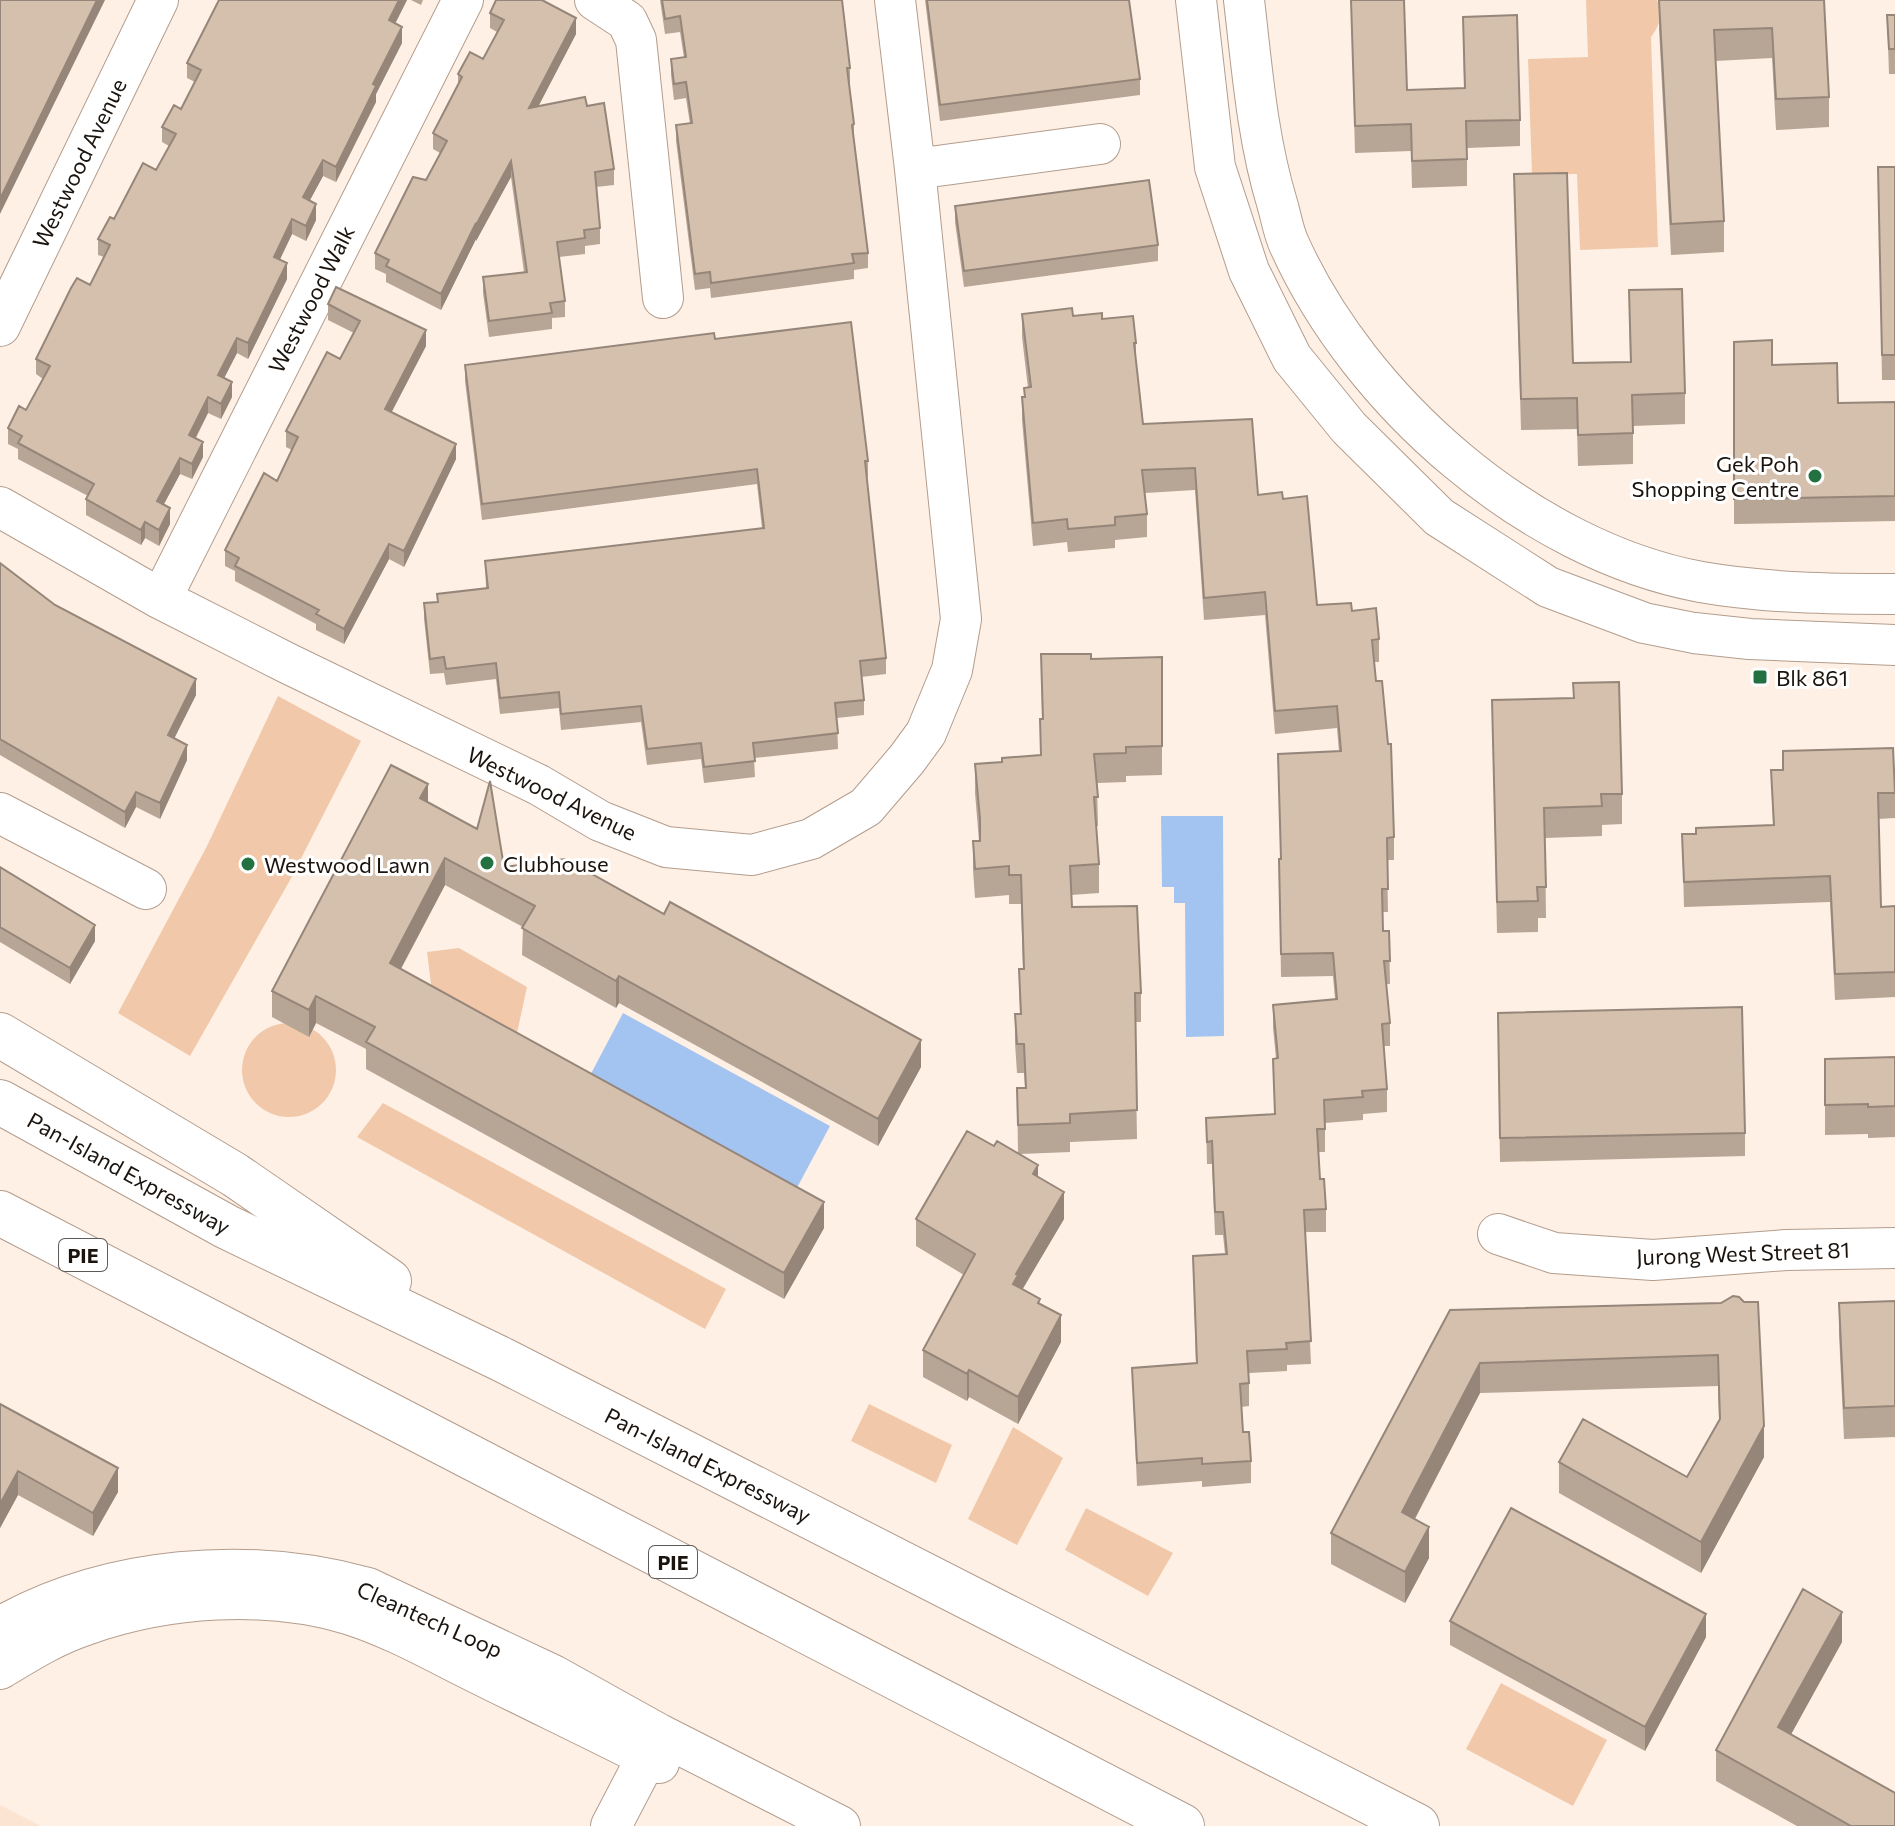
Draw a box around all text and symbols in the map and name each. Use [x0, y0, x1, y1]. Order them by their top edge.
street label: Westwood Avenue [26, 74, 132, 252]
street label: Westwood Walk [262, 221, 360, 377]
place label: Gek Poh Shopping Centre [1632, 450, 1799, 502]
marker: Gek Poh Shopping Centre [1806, 467, 1824, 485]
place label: Blk 861 [1776, 664, 1848, 691]
marker: Blk 861 [1751, 668, 1769, 686]
street label: Westwood Avenue [463, 740, 641, 846]
place label: Clubhouse [503, 850, 609, 877]
place label: Westwood Lawn [264, 851, 430, 878]
marker: Clubhouse [478, 854, 496, 872]
marker: Westwood Lawn [239, 855, 257, 873]
street label: Pan-Island Expressway [23, 1106, 235, 1240]
street label: Jurong West Street 81 [1636, 1236, 1850, 1270]
road number: PIE [59, 1239, 107, 1271]
street label: Pan-Island Expressway [600, 1401, 816, 1529]
road number: PIE [649, 1546, 697, 1578]
street label: Cleantech Loop [353, 1575, 507, 1663]

